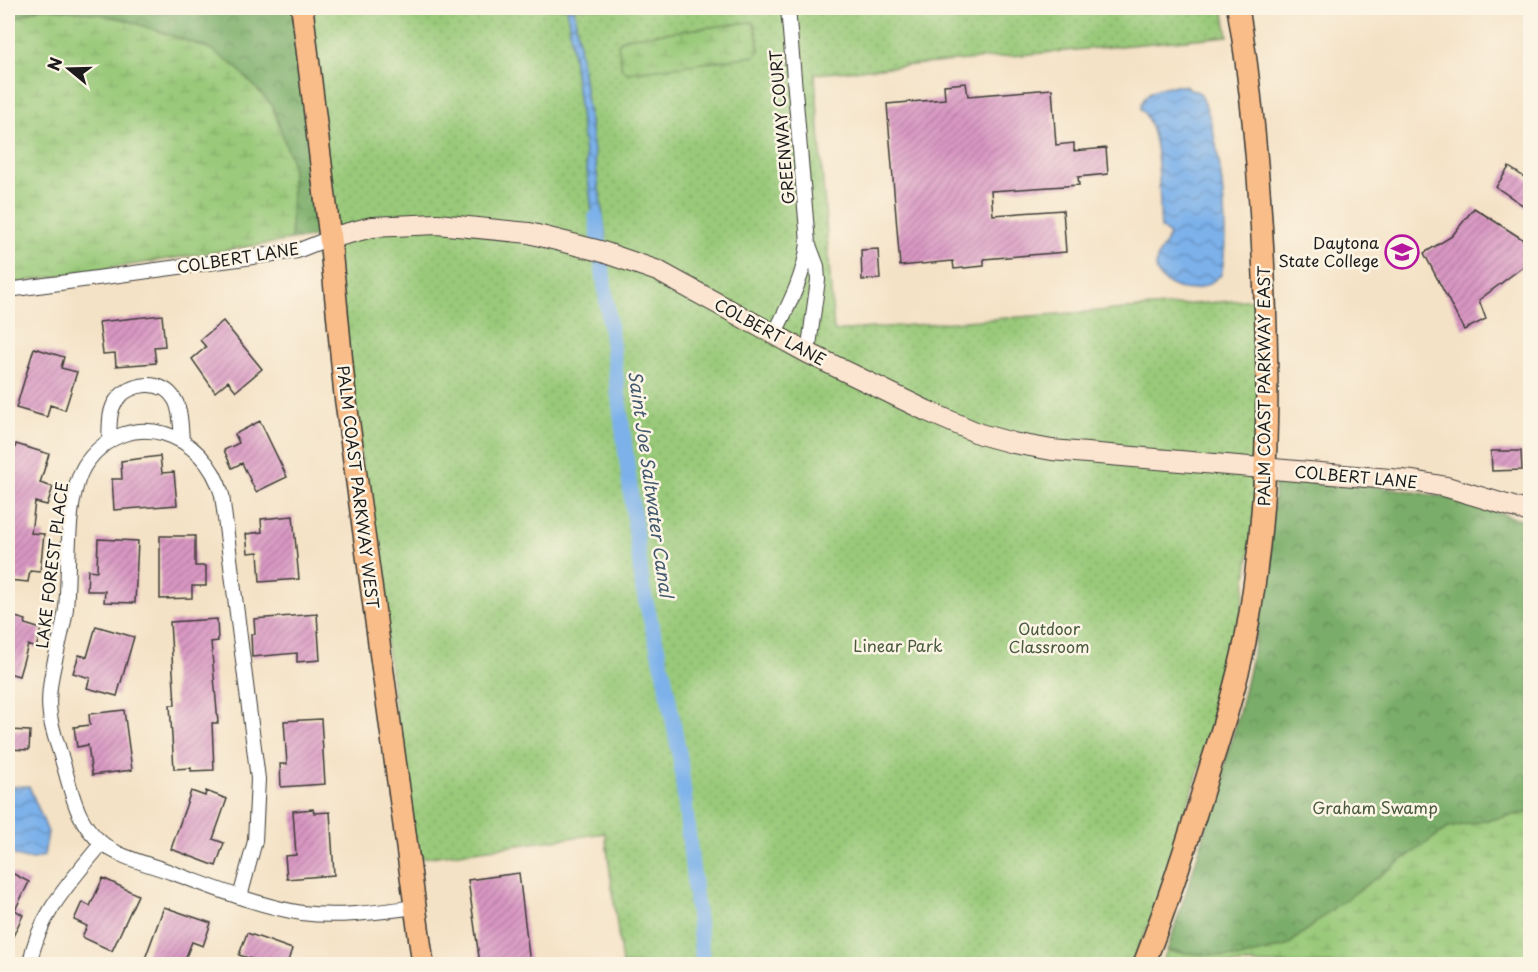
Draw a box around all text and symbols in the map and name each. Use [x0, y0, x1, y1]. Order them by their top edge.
north arrow [39, 39, 99, 99]
street label: GREENWAY COURT [762, 49, 800, 205]
text: N [40, 54, 67, 74]
place label: Daytona State College [1278, 230, 1379, 272]
school or university icon: Daytona State College [1384, 234, 1420, 270]
street label: COLBERT LANE [175, 235, 301, 279]
street label: PALM COAST PARKWAY EAST [1251, 266, 1275, 506]
street label: COLBERT LANE [710, 292, 831, 371]
street label: PALM COAST PARKWAY WEST [332, 364, 386, 610]
water label: Saint Joe Saltwater Canal [622, 369, 681, 602]
street label: COLBERT LANE [1293, 459, 1419, 493]
street label: LAKE FOREST PLACE [29, 480, 73, 650]
park label: Outdoor Classroom [1008, 616, 1090, 658]
park label: Linear Park [853, 633, 943, 657]
park label: Graham Swamp [1312, 795, 1438, 819]

